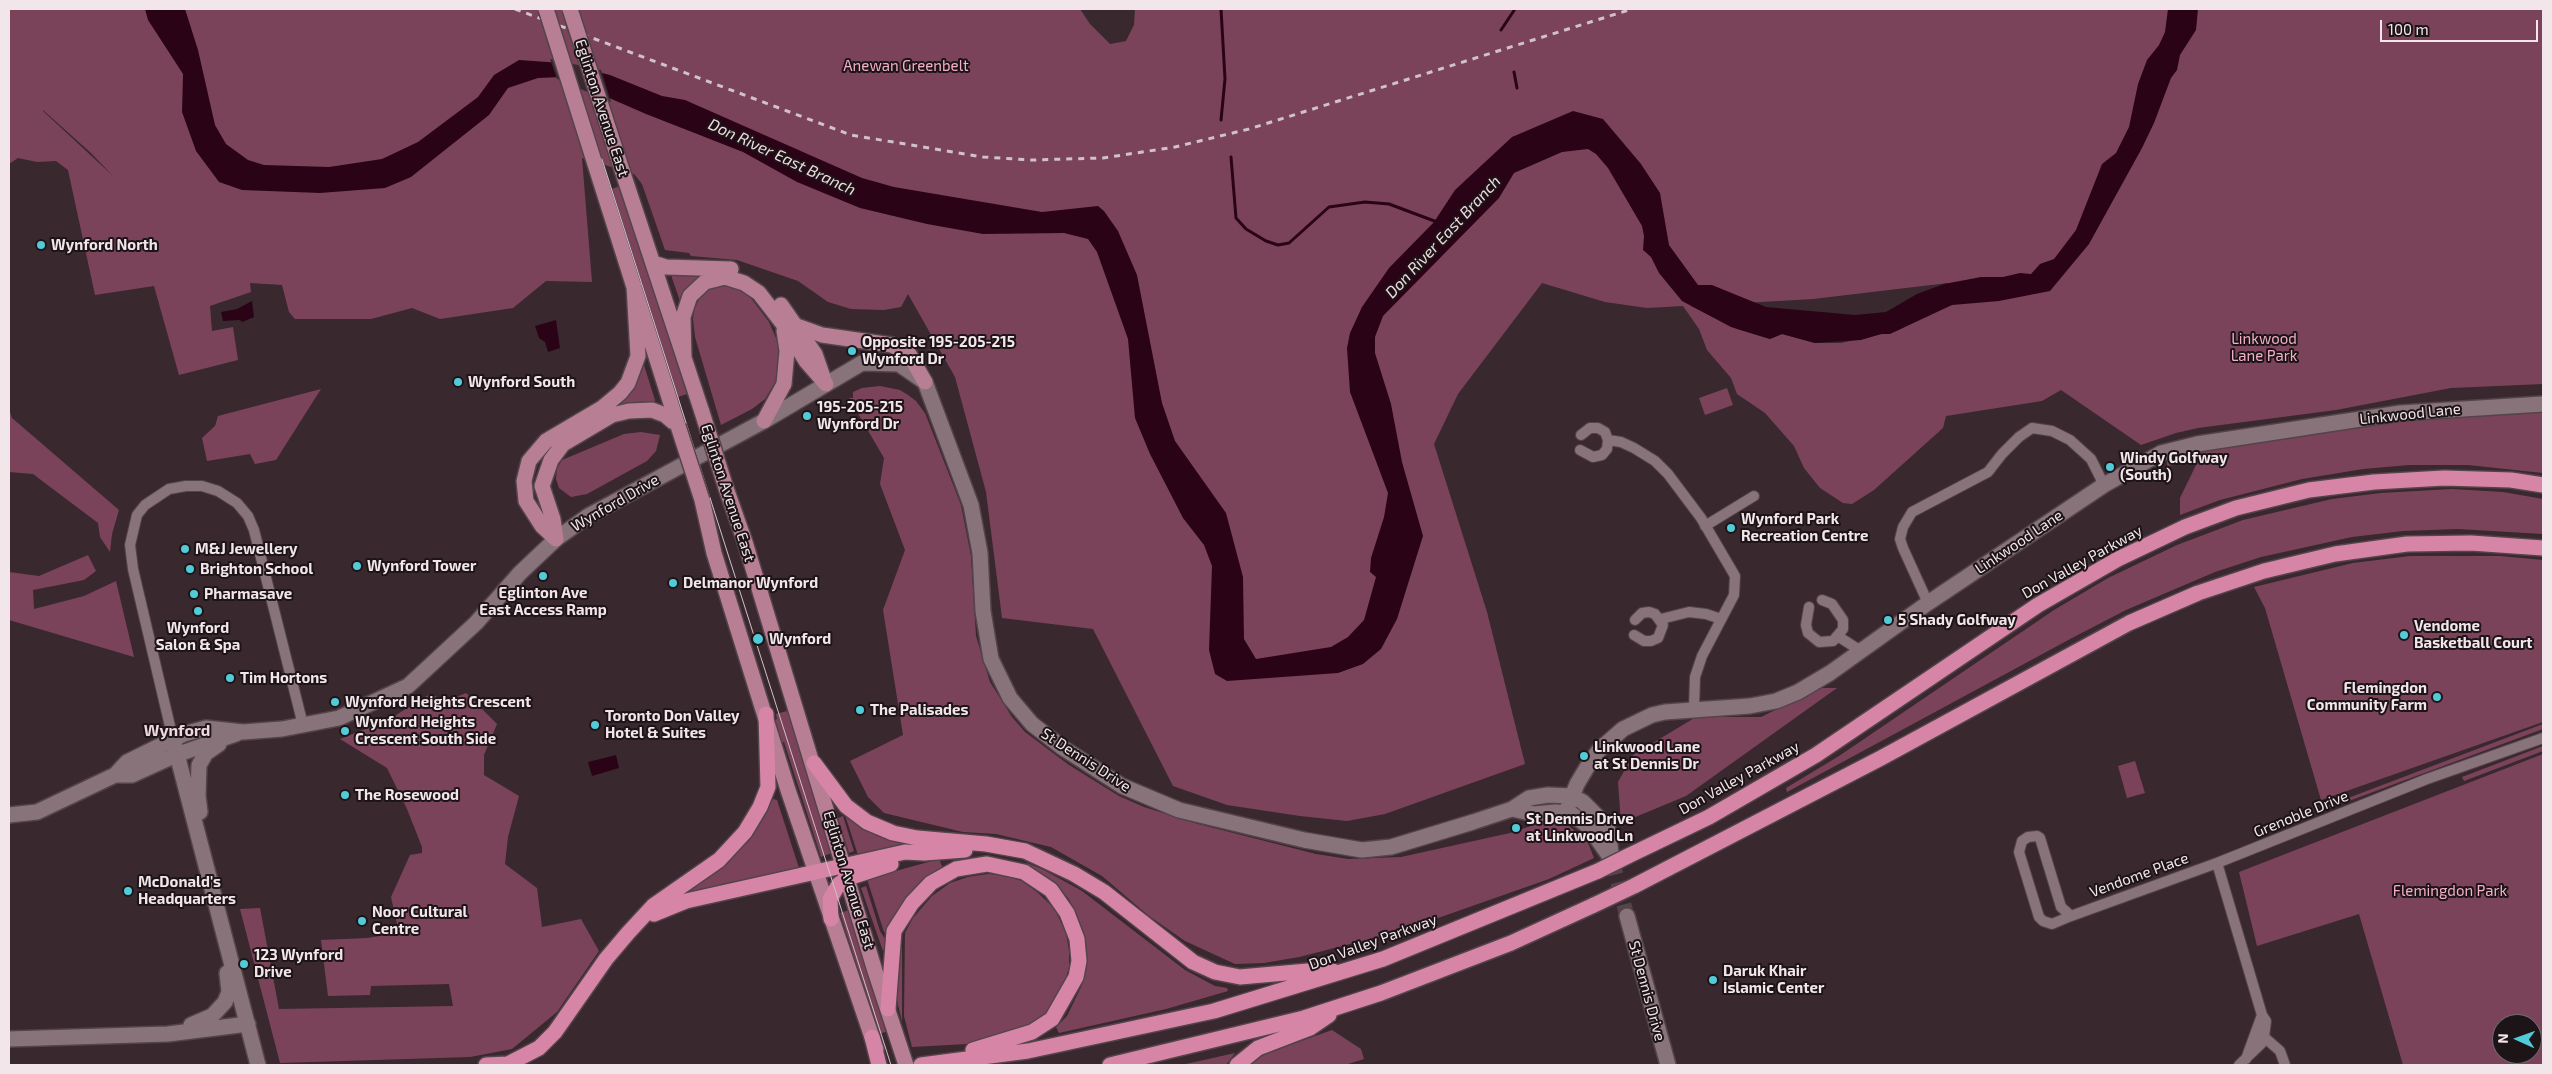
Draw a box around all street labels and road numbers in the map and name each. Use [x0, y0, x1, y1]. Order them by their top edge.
street label: Eglinton Avenue East [571, 37, 633, 179]
street label: Linkwood Lane [2358, 400, 2462, 428]
street label: Eglinton Avenue East [697, 422, 759, 564]
street label: Wynford Drive [568, 471, 662, 535]
street label: Linkwood Lane [1972, 506, 2066, 578]
street label: Don Valley Parkway [2019, 521, 2145, 603]
street label: St Dennis Drive [1038, 724, 1134, 796]
street label: Don Valley Parkway [1676, 737, 1802, 819]
street label: Grenoble Drive [2251, 787, 2351, 841]
street label: Eglinton Avenue East [819, 809, 879, 951]
street label: Vendome Place [2087, 849, 2191, 901]
street label: Don Valley Parkway [1307, 910, 1439, 974]
street label: St Dennis Drive [1625, 939, 1669, 1043]

